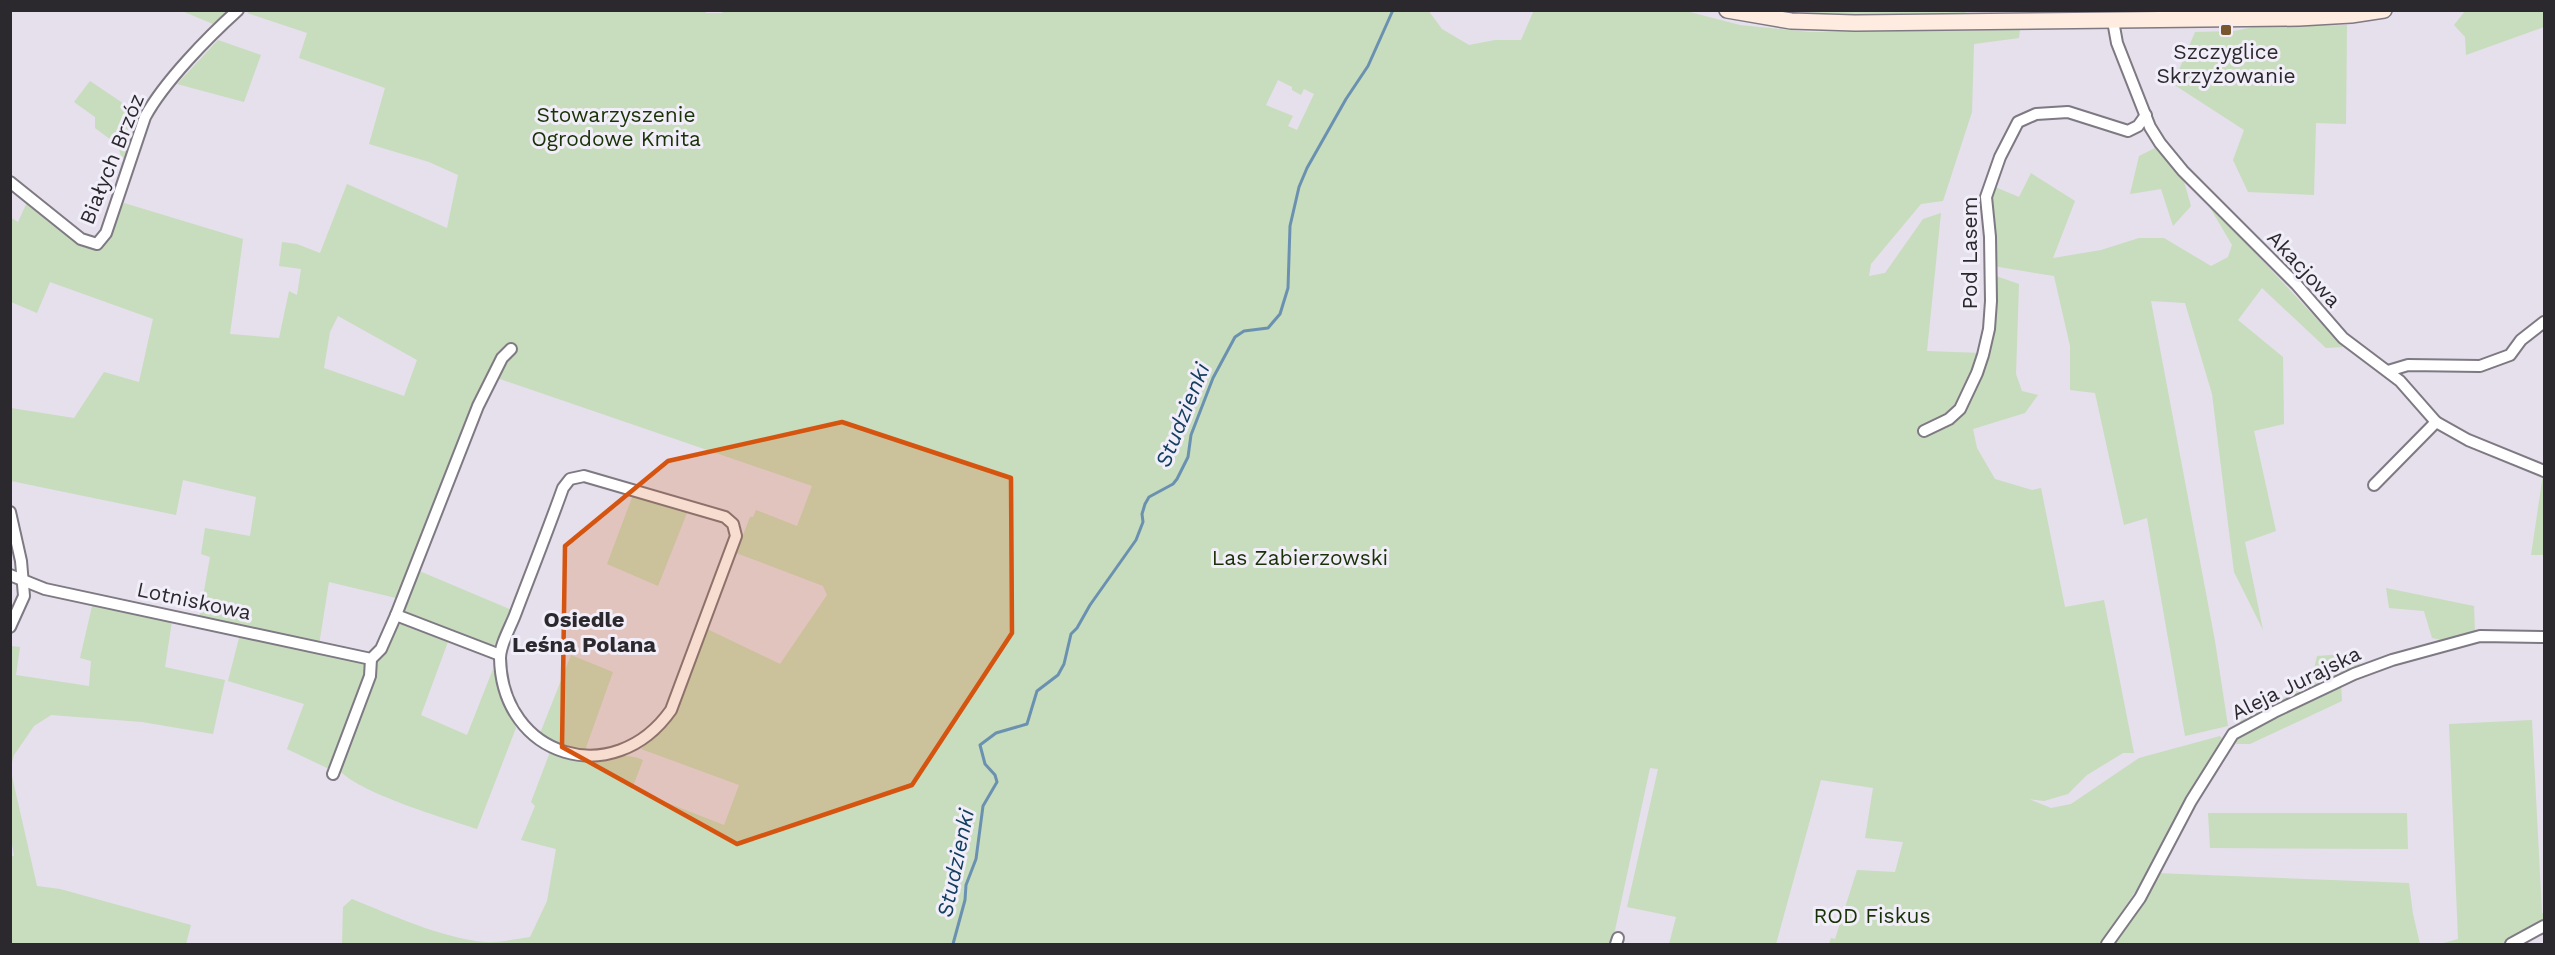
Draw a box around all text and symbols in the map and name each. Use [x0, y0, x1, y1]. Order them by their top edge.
marker: Szczyglice Skrzyżowanie [2219, 23, 2233, 37]
place label: Szczyglice Skrzyżowanie [2156, 39, 2296, 88]
street label: Białych Brzóz [74, 90, 149, 228]
park label: Stowarzyszenie Ogrodowe Kmita [531, 102, 701, 151]
street label: Pod Lasem [1957, 196, 1982, 310]
street label: Akacjowa [2262, 225, 2346, 312]
water label: Studzienki [1150, 358, 1215, 471]
park label: Las Zabierzowski [1212, 545, 1388, 570]
street label: Lotniskowa [135, 576, 254, 625]
district label: Osiedle Leśna Polana [512, 607, 656, 657]
street label: Aleja Jurajska [2227, 640, 2365, 725]
water label: Studzienki [932, 805, 979, 920]
park label: ROD Fiskus [1813, 903, 1931, 928]

